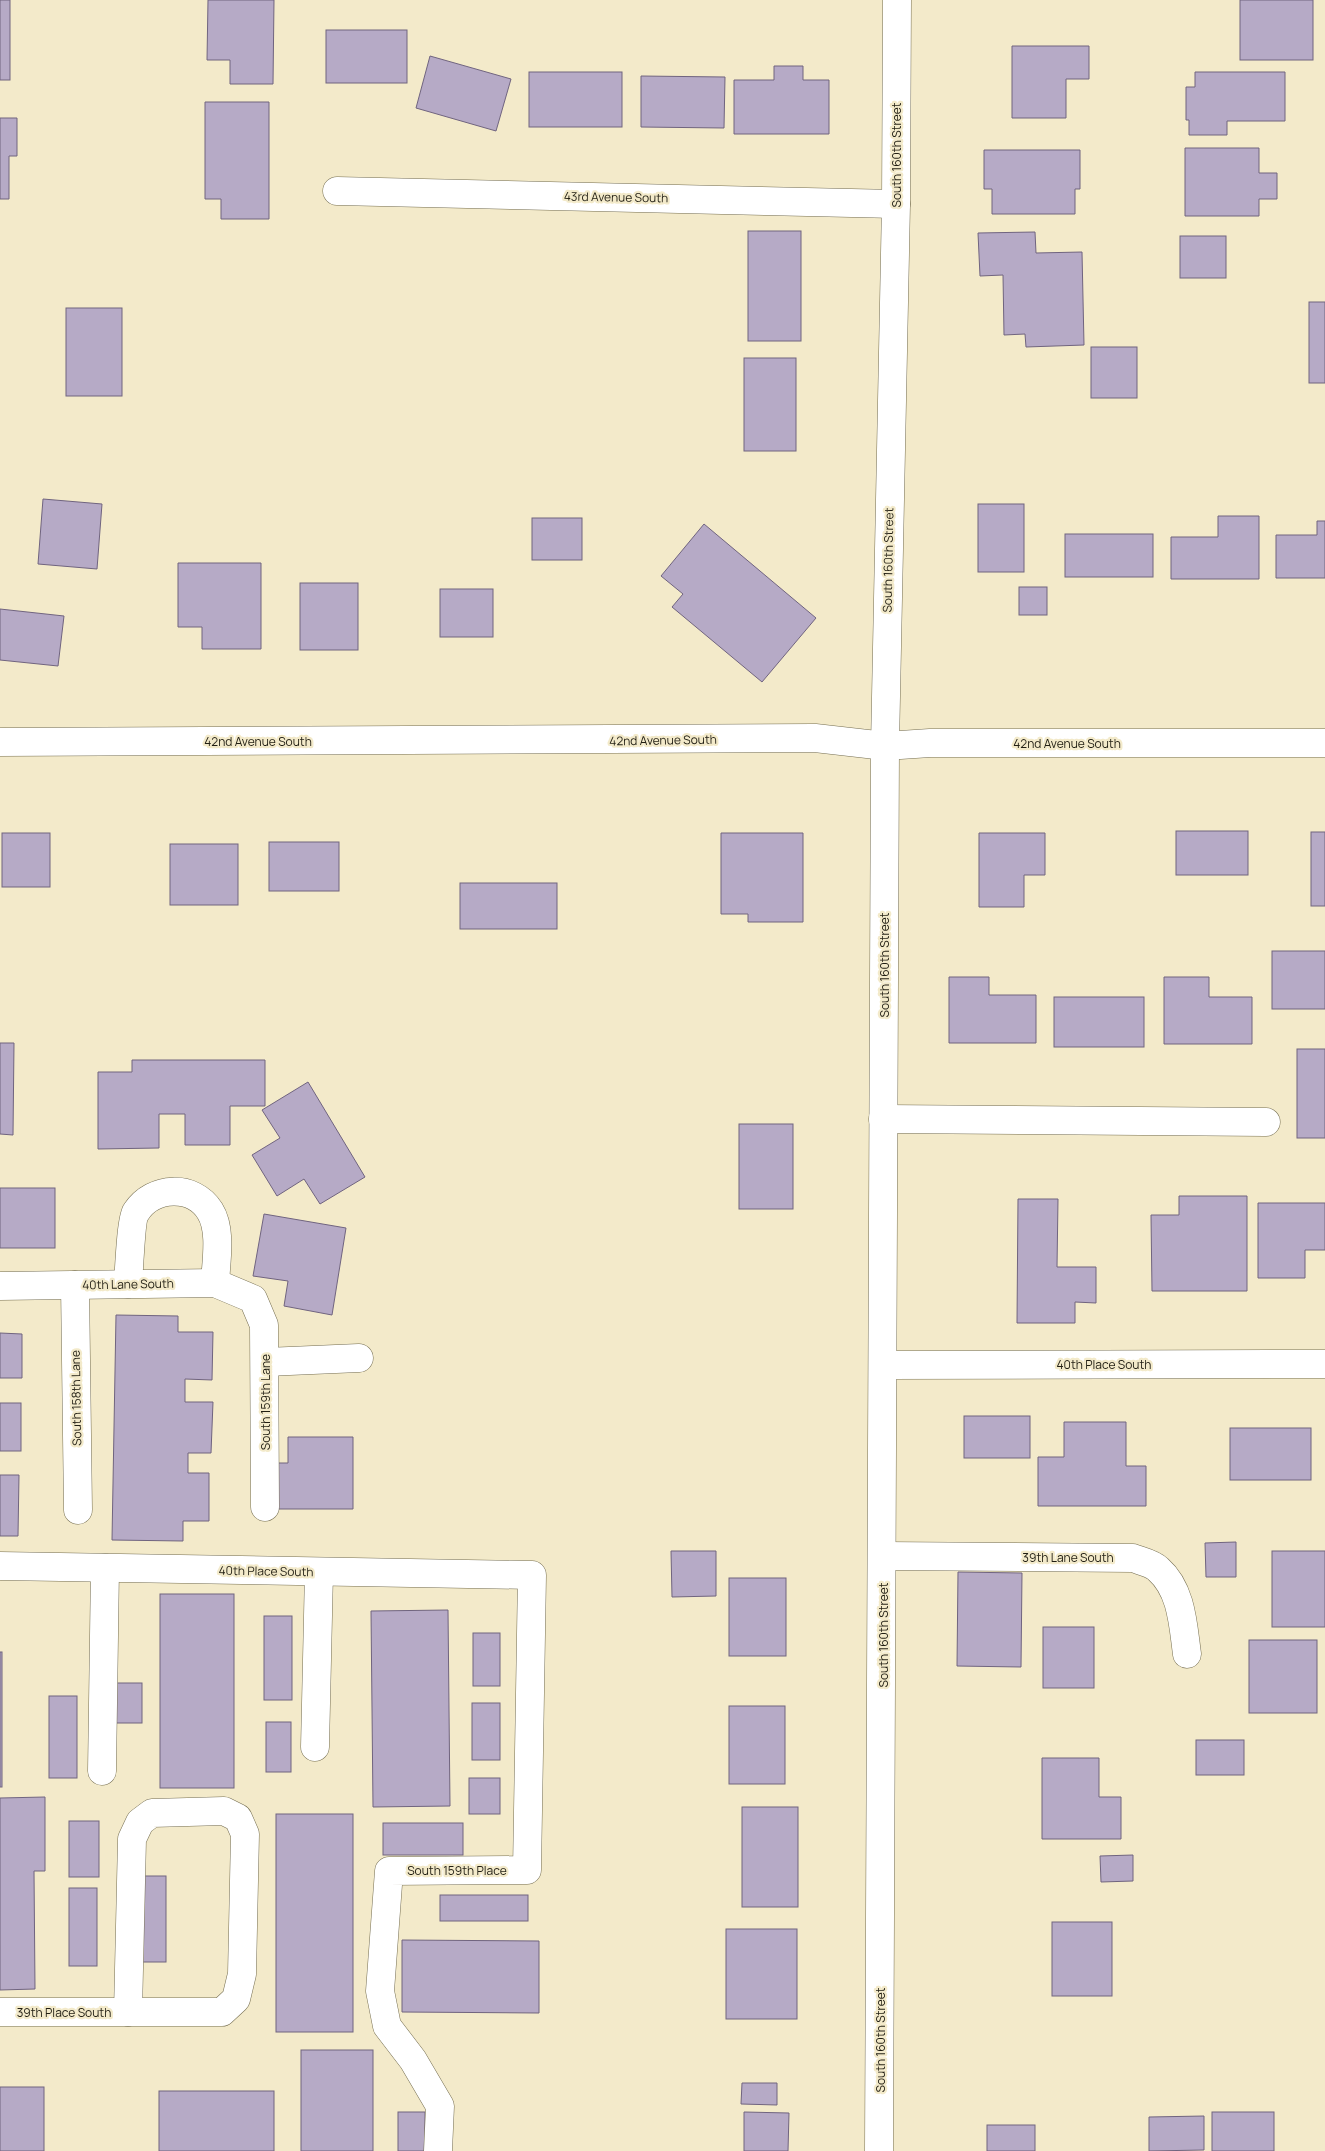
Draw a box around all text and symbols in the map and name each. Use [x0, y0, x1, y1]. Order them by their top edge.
street label: South 160th Street [888, 102, 905, 207]
street label: 43rd Avenue South [564, 188, 668, 206]
street label: South 160th Street [879, 507, 897, 613]
street label: 42nd Avenue South [609, 731, 717, 749]
street label: 42nd Avenue South [204, 733, 312, 750]
street label: 42nd Avenue South [1013, 735, 1121, 752]
street label: South 160th Street [876, 912, 893, 1017]
street label: 40th Lane South [82, 1275, 174, 1293]
street label: South 158th Lane [67, 1350, 85, 1446]
street label: South 159th Lane [257, 1354, 274, 1450]
street label: 40th Place South [1057, 1356, 1151, 1373]
street label: 39th Lane South [1022, 1549, 1114, 1566]
street label: 40th Place South [218, 1562, 314, 1580]
street label: South 160th Street [875, 1582, 892, 1687]
street label: South 159th Place [407, 1862, 507, 1879]
street label: South 160th Street [872, 1987, 889, 2092]
street label: 39th Place South [17, 2004, 111, 2021]

